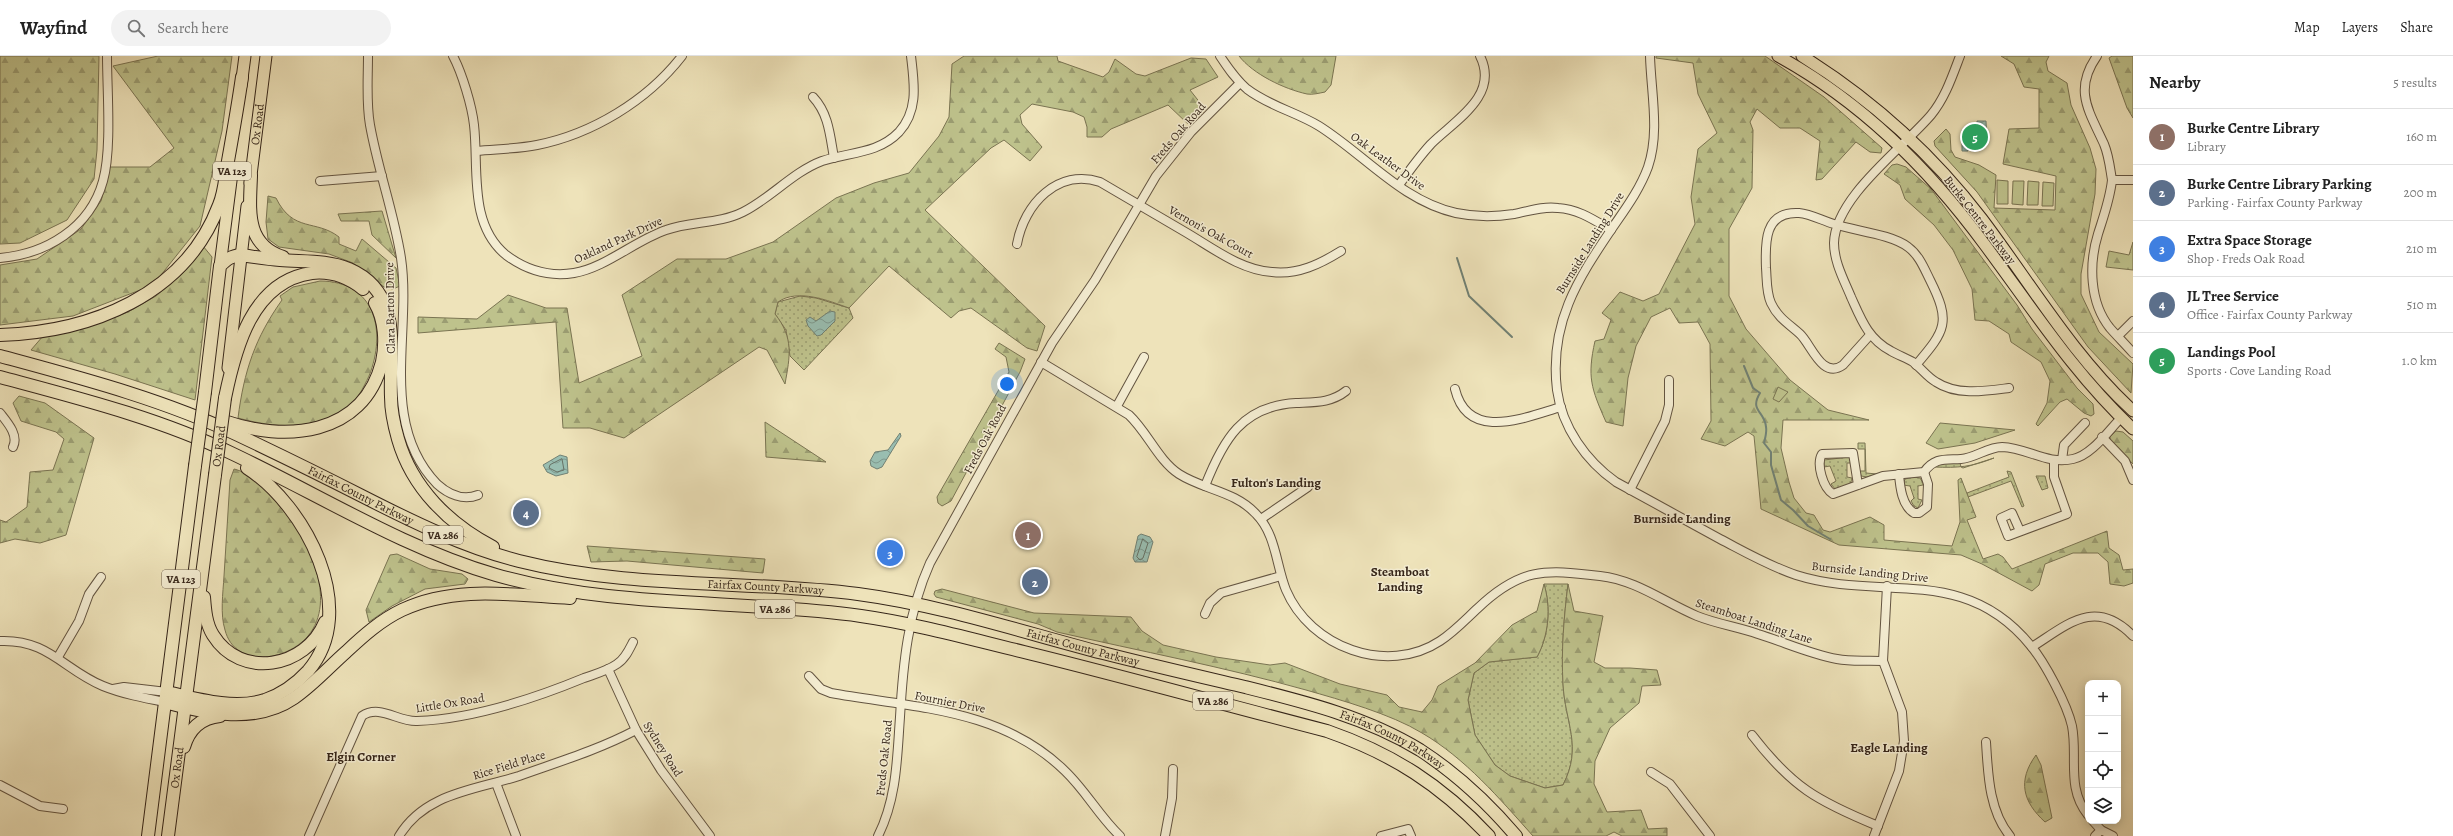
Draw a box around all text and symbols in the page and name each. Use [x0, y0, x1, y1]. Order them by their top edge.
search box [111, 10, 391, 46]
text: Wayfind [20, 15, 87, 41]
icon: search [125, 17, 147, 39]
text: Search here [157, 18, 229, 38]
text: Map [2294, 18, 2320, 37]
text: Layers [2342, 18, 2378, 37]
text: Share [2400, 18, 2433, 37]
text: Nearby [2149, 71, 2200, 94]
text: 5 results [2393, 74, 2437, 91]
street label: Freds Oak Road [1147, 98, 1210, 167]
street label: Ox Road [247, 102, 268, 146]
text: Burke Centre Library [2187, 118, 2319, 138]
pin: 5 [1962, 122, 1988, 152]
street label: Oak Leather Drive [1347, 128, 1429, 194]
text: 1 [2160, 128, 2164, 145]
text: 160 m [2406, 128, 2437, 145]
text: Library [2187, 138, 2226, 155]
road number: VA 123 [213, 162, 251, 180]
street label: Burke Centre Parkway [1940, 172, 2020, 268]
text: Burke Centre Library Parking [2187, 174, 2372, 194]
text: 2 [2159, 184, 2165, 201]
text: 200 m [2404, 184, 2437, 201]
street label: Burnside Landing Drive [1552, 189, 1628, 297]
text: Parking · Fairfax County Parkway [2187, 194, 2362, 211]
street label: Vernon's Oak Court [1165, 202, 1256, 262]
street label: Oakland Park Drive [571, 213, 665, 267]
text: Extra Space Storage [2187, 230, 2312, 250]
text: 3 [2159, 240, 2165, 257]
text: 210 m [2406, 240, 2437, 257]
text: Shop · Freds Oak Road [2187, 250, 2305, 267]
street label: Clara Barton Drive [381, 262, 399, 354]
text: JL Tree Service [2187, 286, 2279, 306]
text: 4 [2159, 296, 2165, 313]
text: 510 m [2407, 296, 2437, 313]
text: Office · Fairfax County Parkway [2187, 306, 2352, 323]
text: Landings Pool [2187, 342, 2275, 362]
text: 5 [2159, 352, 2165, 369]
text: 1.0 km [2402, 352, 2437, 369]
text: Sports · Cove Landing Road [2187, 362, 2331, 379]
your location [997, 374, 1017, 394]
street label: Freds Oak Road [960, 401, 1010, 477]
street label: Ox Road [208, 424, 229, 468]
street label: Fairfax County Parkway [305, 462, 417, 529]
district label: Fulton's Landing [1231, 474, 1321, 491]
pin: 4 [513, 498, 539, 528]
district label: Burnside Landing [1633, 510, 1731, 527]
pin: 1 [1015, 520, 1041, 550]
road number: VA 286 [423, 526, 463, 544]
pin: 3 [877, 538, 903, 568]
street label: Burnside Landing Drive [1811, 558, 1929, 586]
district label: Steamboat Landing [1371, 563, 1430, 595]
pin: 2 [1022, 567, 1048, 597]
road number: VA 123 [162, 570, 200, 588]
street label: Fairfax County Parkway [707, 576, 825, 598]
street label: Steamboat Landing Lane [1694, 595, 1814, 647]
road number: VA 286 [755, 600, 795, 618]
street label: Fairfax County Parkway [1025, 624, 1142, 670]
map controls [2085, 680, 2121, 824]
button: + [2085, 680, 2121, 716]
street label: Fournier Drive [913, 687, 987, 717]
street label: Little Ox Road [414, 690, 486, 716]
road number: VA 286 [1193, 692, 1233, 710]
street label: Fairfax County Parkway [1338, 706, 1449, 773]
button: − [2085, 716, 2121, 752]
street label: Sydney Road [640, 718, 687, 780]
street label: Freds Oak Road [872, 719, 896, 797]
district label: Eagle Landing [1850, 739, 1928, 756]
street label: Ox Road [166, 745, 188, 789]
street label: Rice Field Place [471, 746, 547, 784]
district label: Elgin Corner [326, 748, 397, 765]
button: locate [2085, 752, 2121, 788]
button: layers [2085, 788, 2121, 824]

